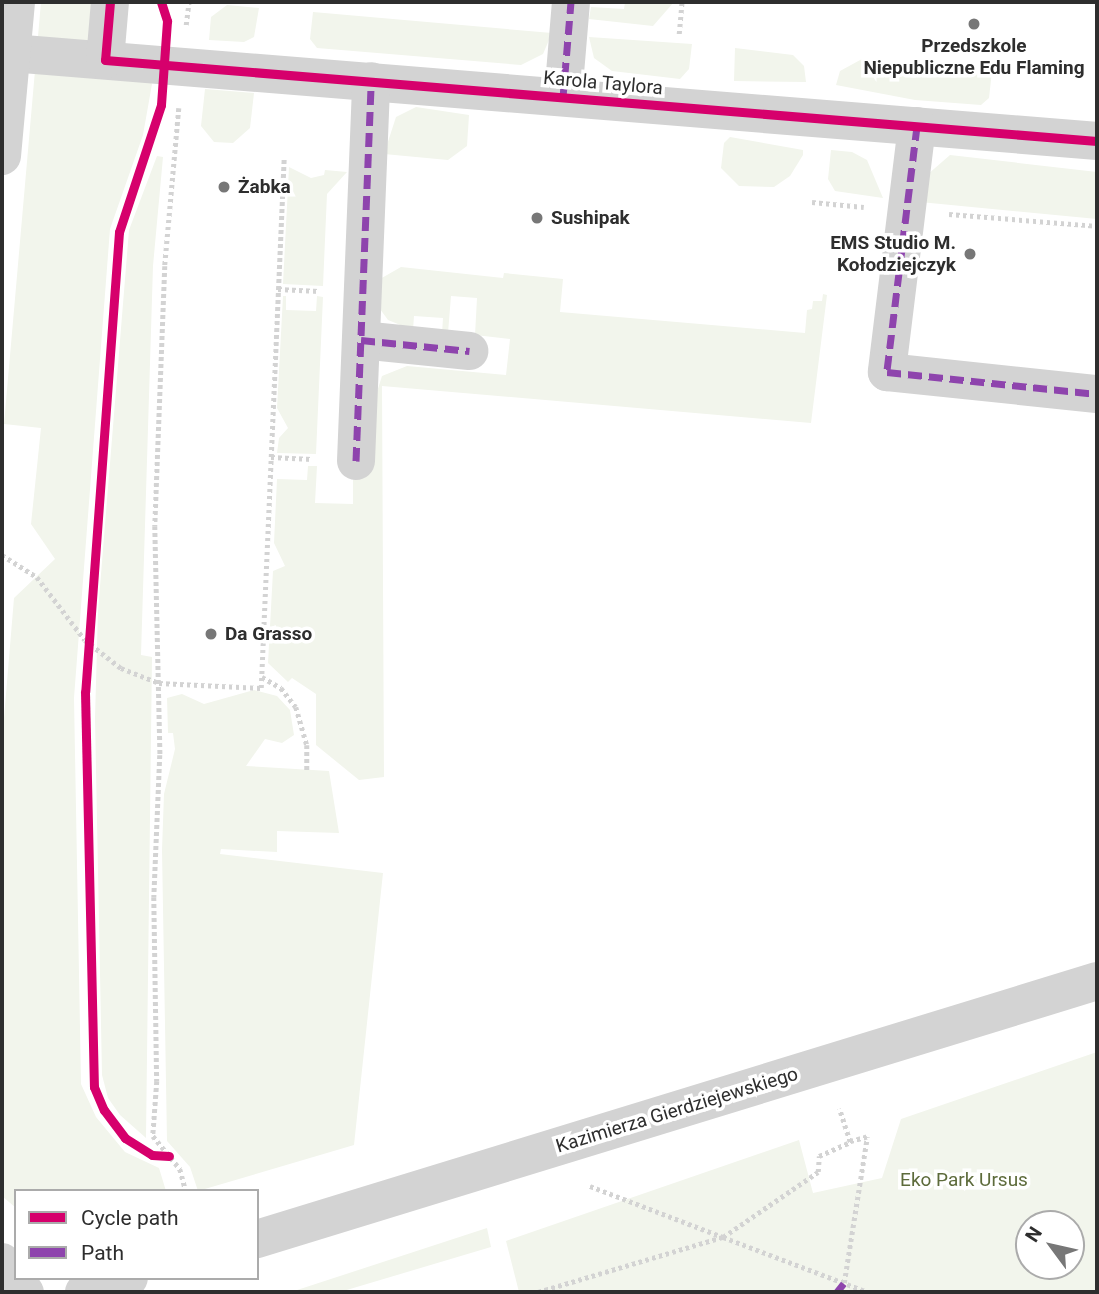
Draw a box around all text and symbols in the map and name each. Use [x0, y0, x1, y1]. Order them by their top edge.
marker: Przedszkole Niepubliczne Edu Flaming [966, 16, 982, 32]
place label: Przedszkole Niepubliczne Edu Flaming [863, 35, 1085, 79]
street label: Karola Taylora [542, 66, 664, 100]
place label: Żabka [238, 176, 291, 198]
marker: Żabka [216, 179, 232, 195]
place label: Sushipak [551, 207, 630, 229]
marker: Sushipak [529, 210, 545, 226]
place label: EMS Studio M. Kołodziejczyk [830, 232, 956, 276]
marker: EMS Studio M. Kołodziejczyk [962, 246, 978, 262]
place label: Da Grasso [225, 623, 312, 645]
marker: Da Grasso [203, 626, 219, 642]
street label: Kazimierza Gierdziejewskiego [553, 1062, 801, 1158]
park label: Eko Park Ursus [900, 1169, 1028, 1191]
legend [14, 1189, 259, 1280]
text: Cycle path [81, 1206, 179, 1230]
north arrow [1015, 1210, 1085, 1280]
text: N [1020, 1222, 1047, 1246]
text: Path [81, 1241, 124, 1265]

